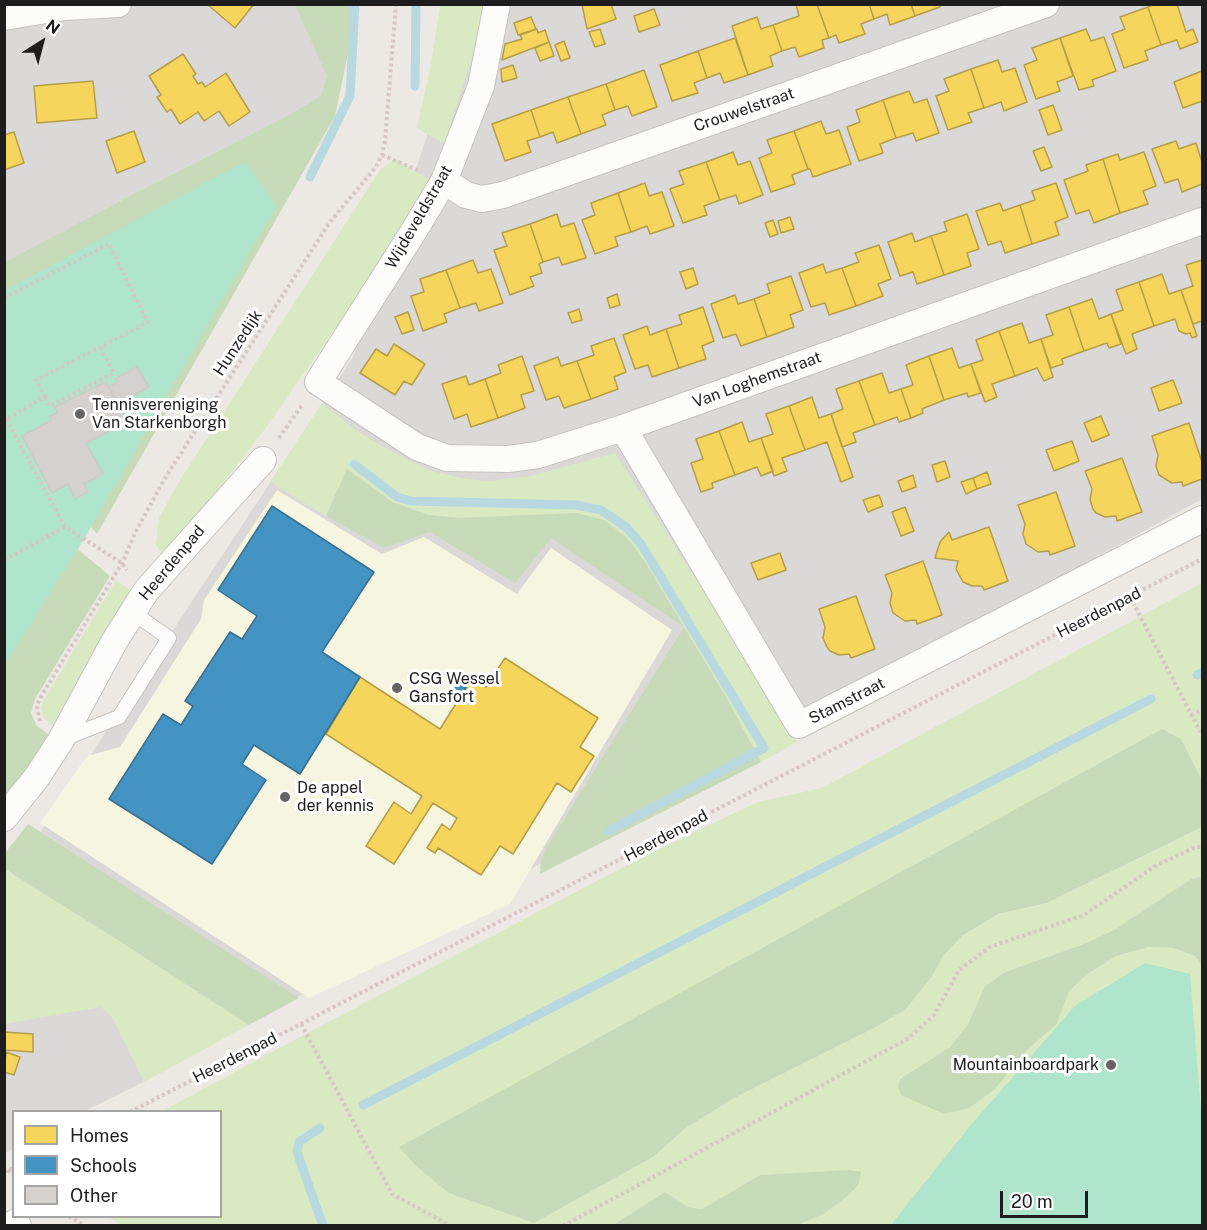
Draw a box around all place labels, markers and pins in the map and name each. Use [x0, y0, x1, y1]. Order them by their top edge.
place label: Tennisvereniging Van Starkenborgh [92, 395, 226, 433]
marker: Tennisvereniging Van Starkenborgh [73, 407, 87, 421]
place label: CSG Wessel Gansfort [409, 669, 500, 707]
marker: CSG Wessel Gansfort [390, 681, 404, 695]
place label: De appel der kennis [297, 778, 374, 816]
marker: De appel der kennis [278, 790, 292, 804]
place label: Mountainboardpark [953, 1055, 1099, 1075]
marker: Mountainboardpark [1104, 1058, 1118, 1072]

